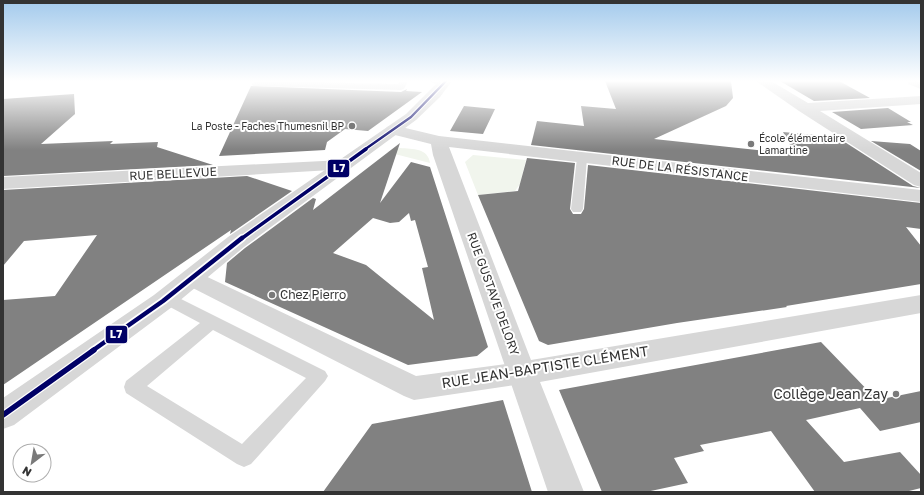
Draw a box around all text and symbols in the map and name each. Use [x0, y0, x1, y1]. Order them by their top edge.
place label: La Poste - Faches Thumesnil BP [191, 120, 344, 132]
marker: La Poste - Faches Thumesnil BP [347, 121, 357, 131]
place label: École élémentaire Lamartine [759, 132, 845, 156]
marker: École élémentaire Lamartine [746, 139, 756, 149]
street label: RUE DE LA RÉSISTANCE [611, 153, 749, 184]
line badge: L7 [327, 159, 350, 178]
text: L7 [333, 161, 345, 174]
street label: RUE BELLEVUE [129, 164, 217, 183]
street label: RUE GUSTAVE DELORY [464, 230, 523, 358]
place label: Chez Pierro [280, 287, 346, 302]
marker: Chez Pierro [267, 290, 277, 300]
line badge: L7 [105, 325, 128, 344]
text: L7 [110, 327, 122, 340]
street label: RUE JEAN-BAPTISTE CLÉMENT [440, 342, 650, 391]
place label: Collège Jean Zay [773, 385, 888, 402]
marker: Collège Jean Zay [891, 389, 901, 399]
north arrow [12, 443, 52, 483]
text: N [20, 464, 34, 480]

